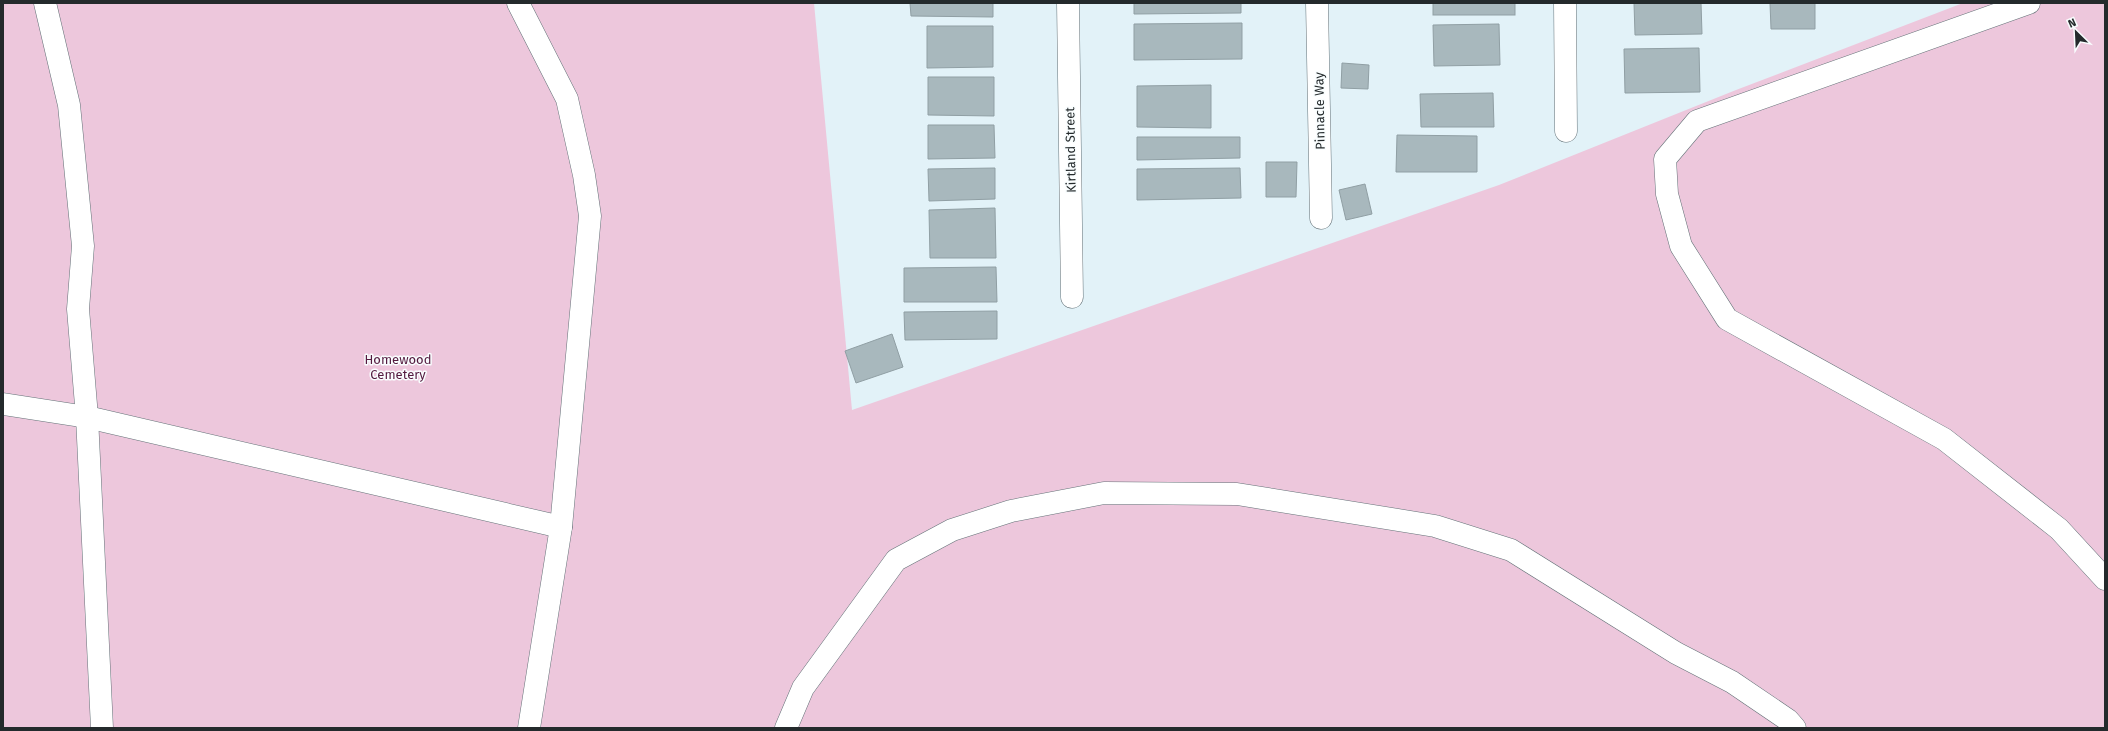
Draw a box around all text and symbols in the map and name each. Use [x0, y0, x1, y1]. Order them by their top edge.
north arrow [2056, 12, 2096, 52]
text: N [2066, 16, 2078, 31]
street label: Pinnacle Way [1311, 71, 1328, 150]
street label: Kirtland Street [1062, 107, 1079, 193]
park label: Homewood Cemetery [365, 352, 431, 382]

